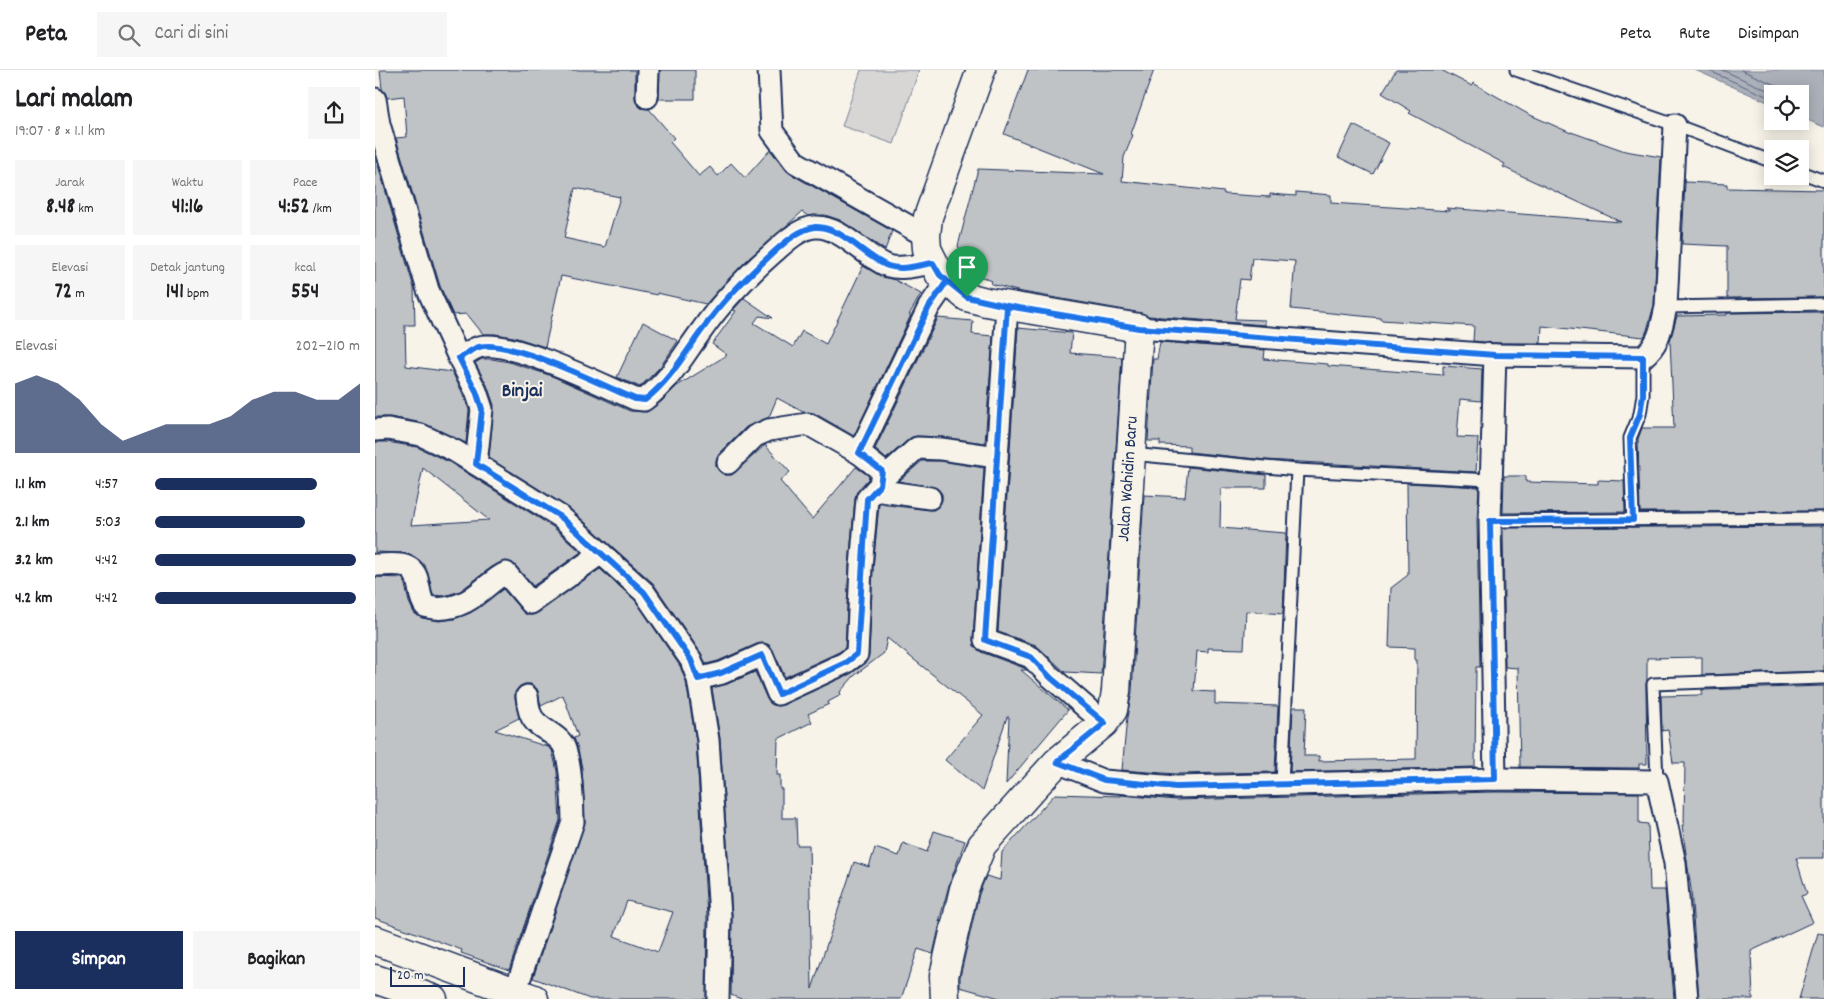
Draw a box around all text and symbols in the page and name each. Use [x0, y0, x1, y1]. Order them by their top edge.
search box [97, 12, 447, 57]
text: Peta [25, 18, 67, 52]
icon: search [115, 21, 143, 49]
text: Cari di sini [155, 21, 228, 48]
text: Peta [1620, 22, 1651, 47]
text: Rute [1679, 22, 1710, 47]
text: Disimpan [1738, 22, 1799, 47]
text: Lari malam [15, 81, 133, 121]
map controls [1764, 85, 1809, 185]
button: locate [1764, 85, 1809, 130]
button: share [308, 87, 360, 139]
text: 19:07 · 8 × 1.1 km [15, 120, 105, 143]
button: layers [1764, 140, 1809, 185]
text: Jarak [55, 173, 84, 193]
text: Waktu [172, 173, 203, 193]
text: Pace [293, 173, 318, 193]
text: 8.48 [46, 193, 75, 223]
text: 41:16 [172, 193, 203, 223]
text: 4:52 [278, 193, 309, 223]
text: km [75, 199, 94, 219]
text: /km [309, 199, 332, 219]
pin [946, 246, 988, 297]
icon: arrive [953, 253, 981, 281]
text: Elevasi [51, 258, 88, 278]
text: Detak jantung [150, 258, 225, 278]
text: kcal [295, 258, 316, 278]
text: 72 [55, 278, 72, 308]
text: 141 [166, 278, 184, 308]
text: 554 [291, 278, 319, 308]
text: m [72, 284, 85, 304]
text: bpm [184, 284, 209, 304]
text: Elevasi [15, 335, 57, 358]
text: 202–210 m [295, 335, 360, 358]
district label: Binjai [502, 378, 543, 406]
street label: Jalan Wahidin Baru [1112, 415, 1146, 543]
text: 1.1 km [15, 473, 46, 496]
text: 4:57 [95, 473, 118, 496]
text: 2.1 km [15, 511, 49, 534]
text: 5:03 [95, 511, 121, 534]
text: 3.2 km [15, 549, 53, 572]
text: 4:42 [95, 549, 118, 572]
text: 4.2 km [15, 587, 53, 610]
text: 4:42 [95, 587, 118, 610]
button: Simpan [15, 931, 183, 989]
button: Bagikan [193, 931, 360, 989]
scale bar [390, 964, 465, 987]
text: 20 m [397, 966, 424, 986]

